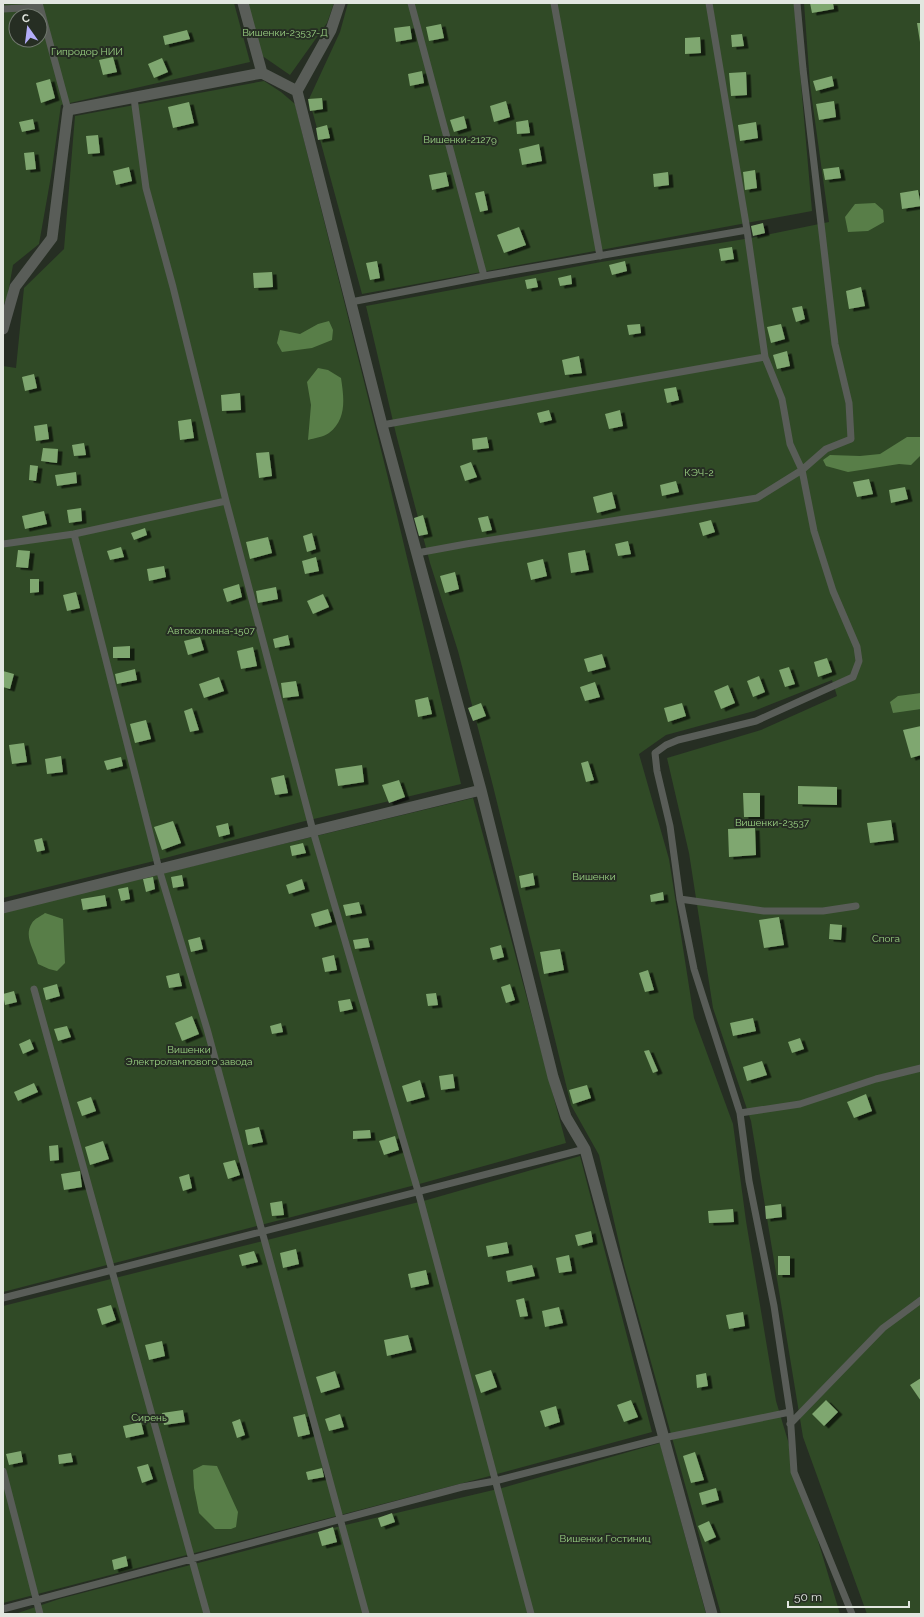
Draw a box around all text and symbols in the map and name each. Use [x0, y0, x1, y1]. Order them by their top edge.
north arrow [8, 8, 48, 48]
text: С [20, 11, 31, 26]
park label: Вишенки-23537-Д [242, 27, 328, 38]
park label: Гипродор НИИ [51, 46, 123, 57]
park label: Вишенки-21279 [423, 134, 497, 145]
park label: КЭЧ-2 [684, 467, 714, 478]
park label: Автоколонна-1507 [167, 625, 256, 636]
park label: Вишенки-23537 [735, 817, 810, 828]
park label: Вишенки [572, 871, 616, 882]
park label: Спога [872, 933, 900, 944]
park label: Вишенки Электролампового завода [125, 1044, 253, 1067]
park label: Сирень [131, 1412, 167, 1423]
park label: Вишенки Гостиниц [560, 1533, 651, 1544]
scale bar [788, 1583, 909, 1609]
text: 50 m [794, 1590, 822, 1604]

